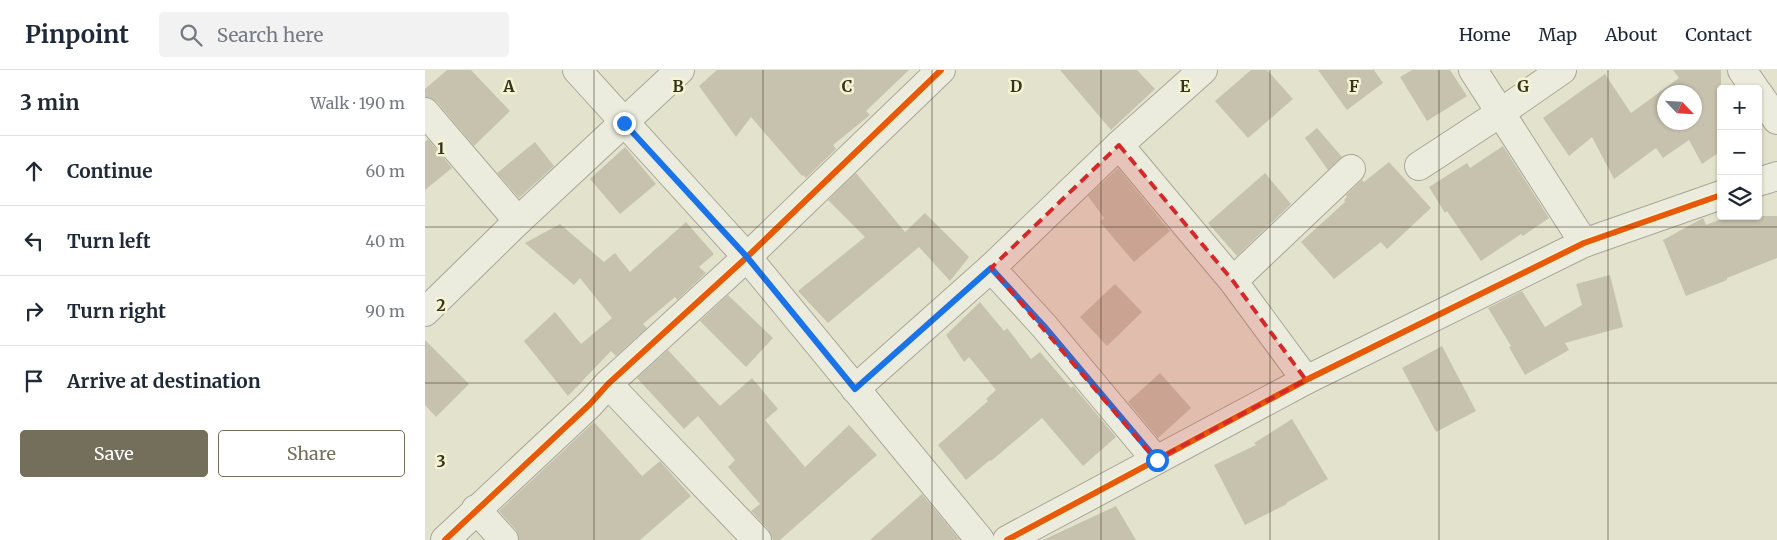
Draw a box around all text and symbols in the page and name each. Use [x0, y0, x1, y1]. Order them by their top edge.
search box [159, 12, 509, 57]
text: Pinpoint [25, 19, 129, 50]
icon: search [177, 21, 205, 49]
text: Search here [217, 23, 323, 47]
text: Home [1459, 23, 1511, 46]
text: Map [1539, 23, 1577, 46]
text: About [1605, 23, 1657, 46]
text: Contact [1685, 23, 1752, 46]
text: A [502, 76, 515, 96]
text: B [672, 76, 684, 96]
text: C [842, 76, 852, 96]
text: D [1010, 76, 1022, 96]
text: E [1180, 76, 1191, 96]
text: F [1349, 76, 1359, 96]
text: G [1517, 76, 1529, 96]
north arrow [1657, 85, 1702, 130]
map controls [1717, 85, 1762, 220]
button: + [1717, 85, 1762, 130]
text: 3 min [20, 89, 79, 116]
text: Walk · 190 m [310, 93, 405, 113]
route end [613, 112, 636, 135]
button: − [1717, 130, 1762, 175]
text: 1 [437, 138, 445, 158]
icon: ahead [20, 157, 48, 185]
text: Continue [67, 159, 153, 183]
text: 60 m [365, 161, 405, 181]
button: layers [1717, 175, 1762, 220]
icon: left [20, 227, 48, 255]
text: Turn left [67, 229, 151, 253]
text: 40 m [365, 231, 405, 251]
text: 2 [436, 295, 446, 315]
icon: right [20, 297, 48, 325]
text: Turn right [67, 299, 166, 323]
text: 90 m [365, 301, 405, 321]
icon: arrive [20, 367, 48, 395]
text: Arrive at destination [67, 369, 261, 393]
button: Save [20, 430, 208, 477]
button: Share [218, 430, 405, 477]
route start [1146, 449, 1169, 472]
text: 3 [436, 451, 446, 471]

